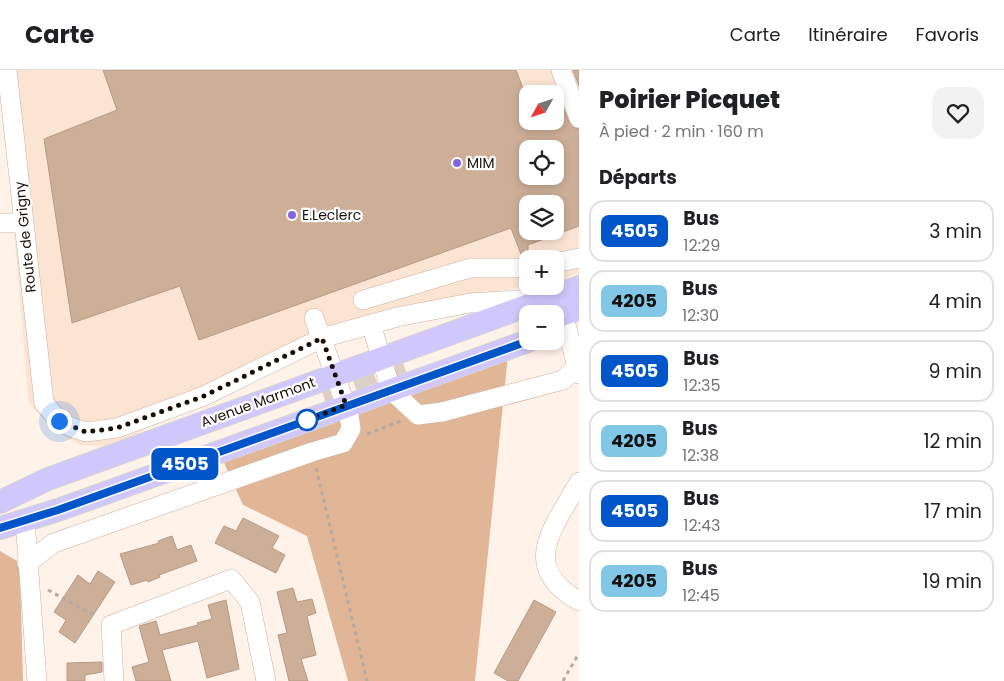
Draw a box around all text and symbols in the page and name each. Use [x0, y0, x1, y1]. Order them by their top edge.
text: Carte [25, 18, 94, 51]
text: Carte [730, 22, 780, 47]
text: Itinéraire [808, 22, 888, 47]
text: Favoris [916, 22, 979, 47]
text: Poirier Picquet [599, 83, 780, 116]
north arrow [519, 85, 564, 130]
map controls [519, 85, 564, 350]
button: heart [932, 87, 984, 139]
text: À pied · 2 min · 160 m [599, 120, 764, 143]
button: locate [519, 140, 564, 185]
place label: MIM [467, 153, 495, 173]
marker: MIM [451, 157, 463, 169]
text: Départs [599, 164, 677, 191]
street label: Route de Grigny [9, 180, 41, 294]
button: layers [519, 195, 564, 240]
place label: E.Leclerc [302, 205, 361, 225]
text: Bus [683, 205, 719, 232]
marker: E.Leclerc [286, 209, 298, 221]
text: 4505 [611, 218, 658, 243]
text: 3 min [929, 218, 982, 245]
text: 12:29 [683, 234, 720, 257]
button: + [519, 250, 564, 295]
text: Bus [682, 275, 718, 302]
text: 4205 [611, 288, 657, 313]
text: 4 min [929, 288, 982, 315]
text: 12:30 [682, 304, 719, 327]
button: − [519, 305, 564, 350]
text: Bus [683, 345, 719, 372]
text: 4505 [611, 358, 658, 383]
text: 9 min [929, 358, 982, 385]
street label: Avenue Marmont [198, 372, 318, 432]
text: 12:35 [683, 374, 721, 397]
your location [47, 409, 72, 434]
unlabelled marker [296, 409, 318, 431]
text: Bus [682, 415, 718, 442]
text: 4205 [611, 428, 657, 453]
text: 12 min [924, 428, 982, 455]
text: 12:38 [682, 444, 719, 467]
line badge: 4505 [150, 448, 220, 480]
text: 4505 [161, 451, 209, 476]
text: Bus [683, 485, 719, 512]
text: 4505 [611, 498, 658, 523]
text: 17 min [924, 498, 982, 525]
text: 12:43 [683, 514, 721, 537]
text: Bus [682, 555, 718, 582]
text: 4205 [611, 568, 657, 593]
text: 19 min [922, 568, 982, 595]
text: 12:45 [682, 584, 720, 607]

